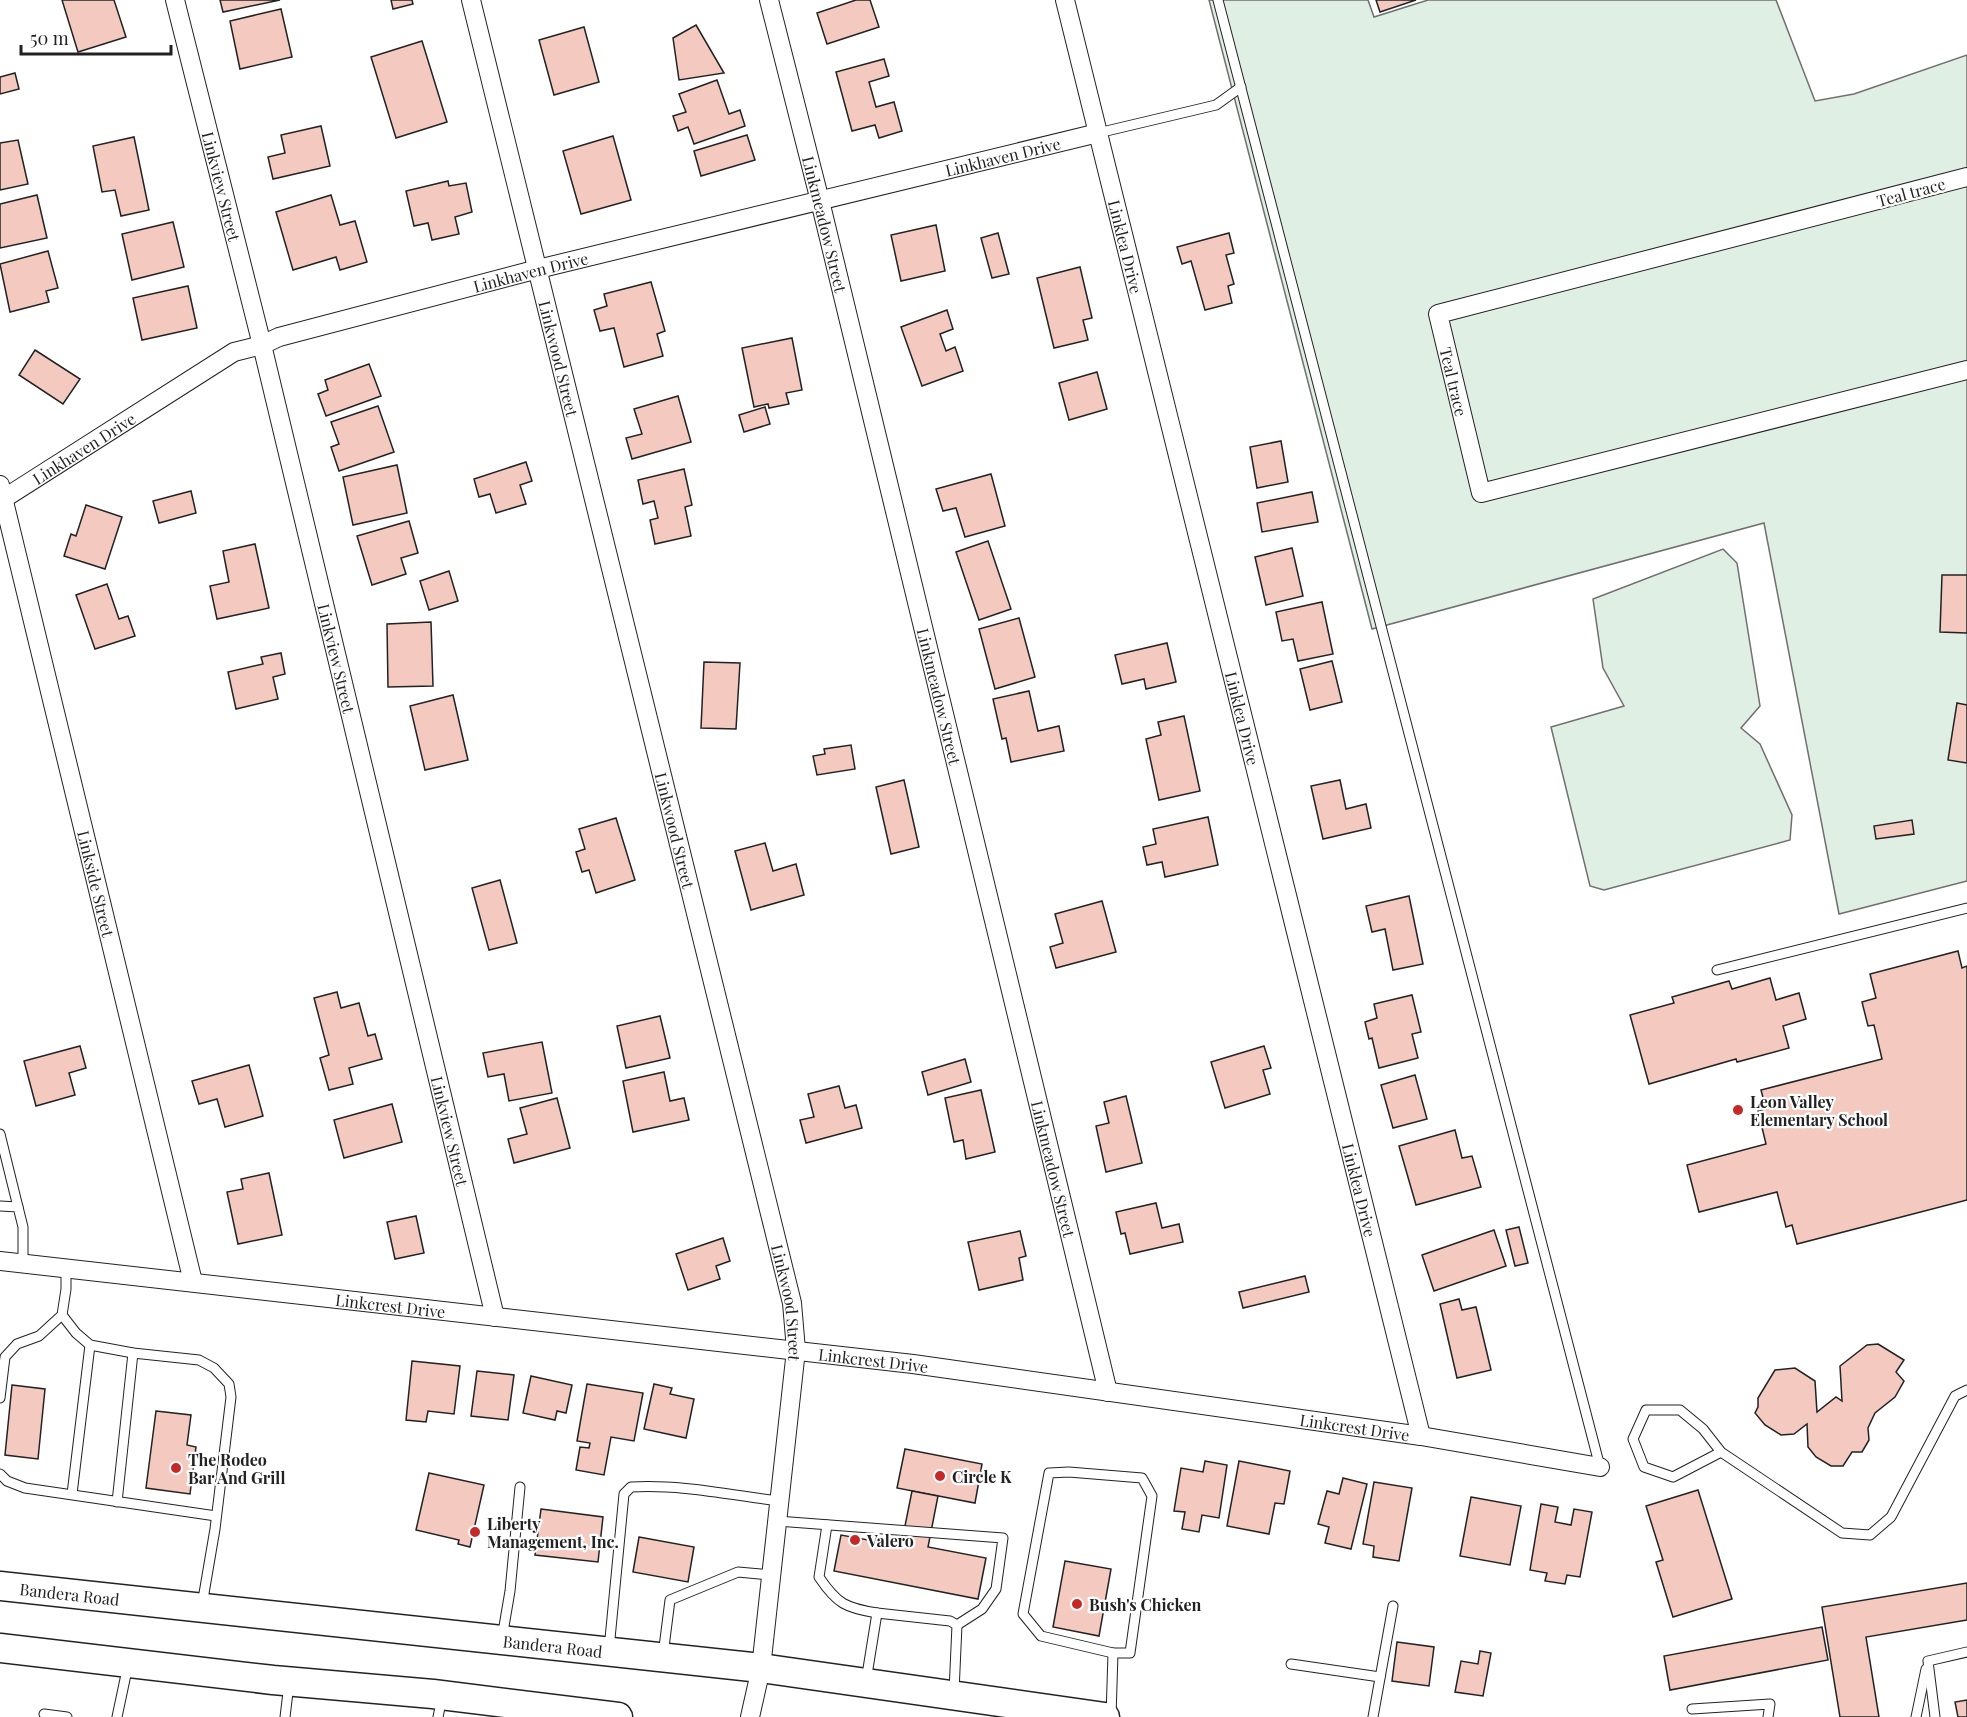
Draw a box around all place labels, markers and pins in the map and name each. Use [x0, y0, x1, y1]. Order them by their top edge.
place label: Leon Valley Elementary School [1750, 1091, 1888, 1130]
marker: Leon Valley Elementary School [1731, 1103, 1745, 1117]
place label: The Rodeo Bar And Grill [188, 1449, 285, 1488]
marker: The Rodeo Bar And Grill [169, 1461, 183, 1475]
place label: Circle K [952, 1466, 1012, 1487]
marker: Circle K [933, 1469, 947, 1483]
place label: Liberty Management, Inc. [487, 1513, 619, 1552]
marker: Liberty Management, Inc. [468, 1525, 482, 1539]
place label: Valero [866, 1530, 914, 1551]
marker: Valero [848, 1533, 862, 1547]
place label: Bush's Chicken [1089, 1594, 1201, 1615]
marker: Bush's Chicken [1070, 1597, 1084, 1611]

